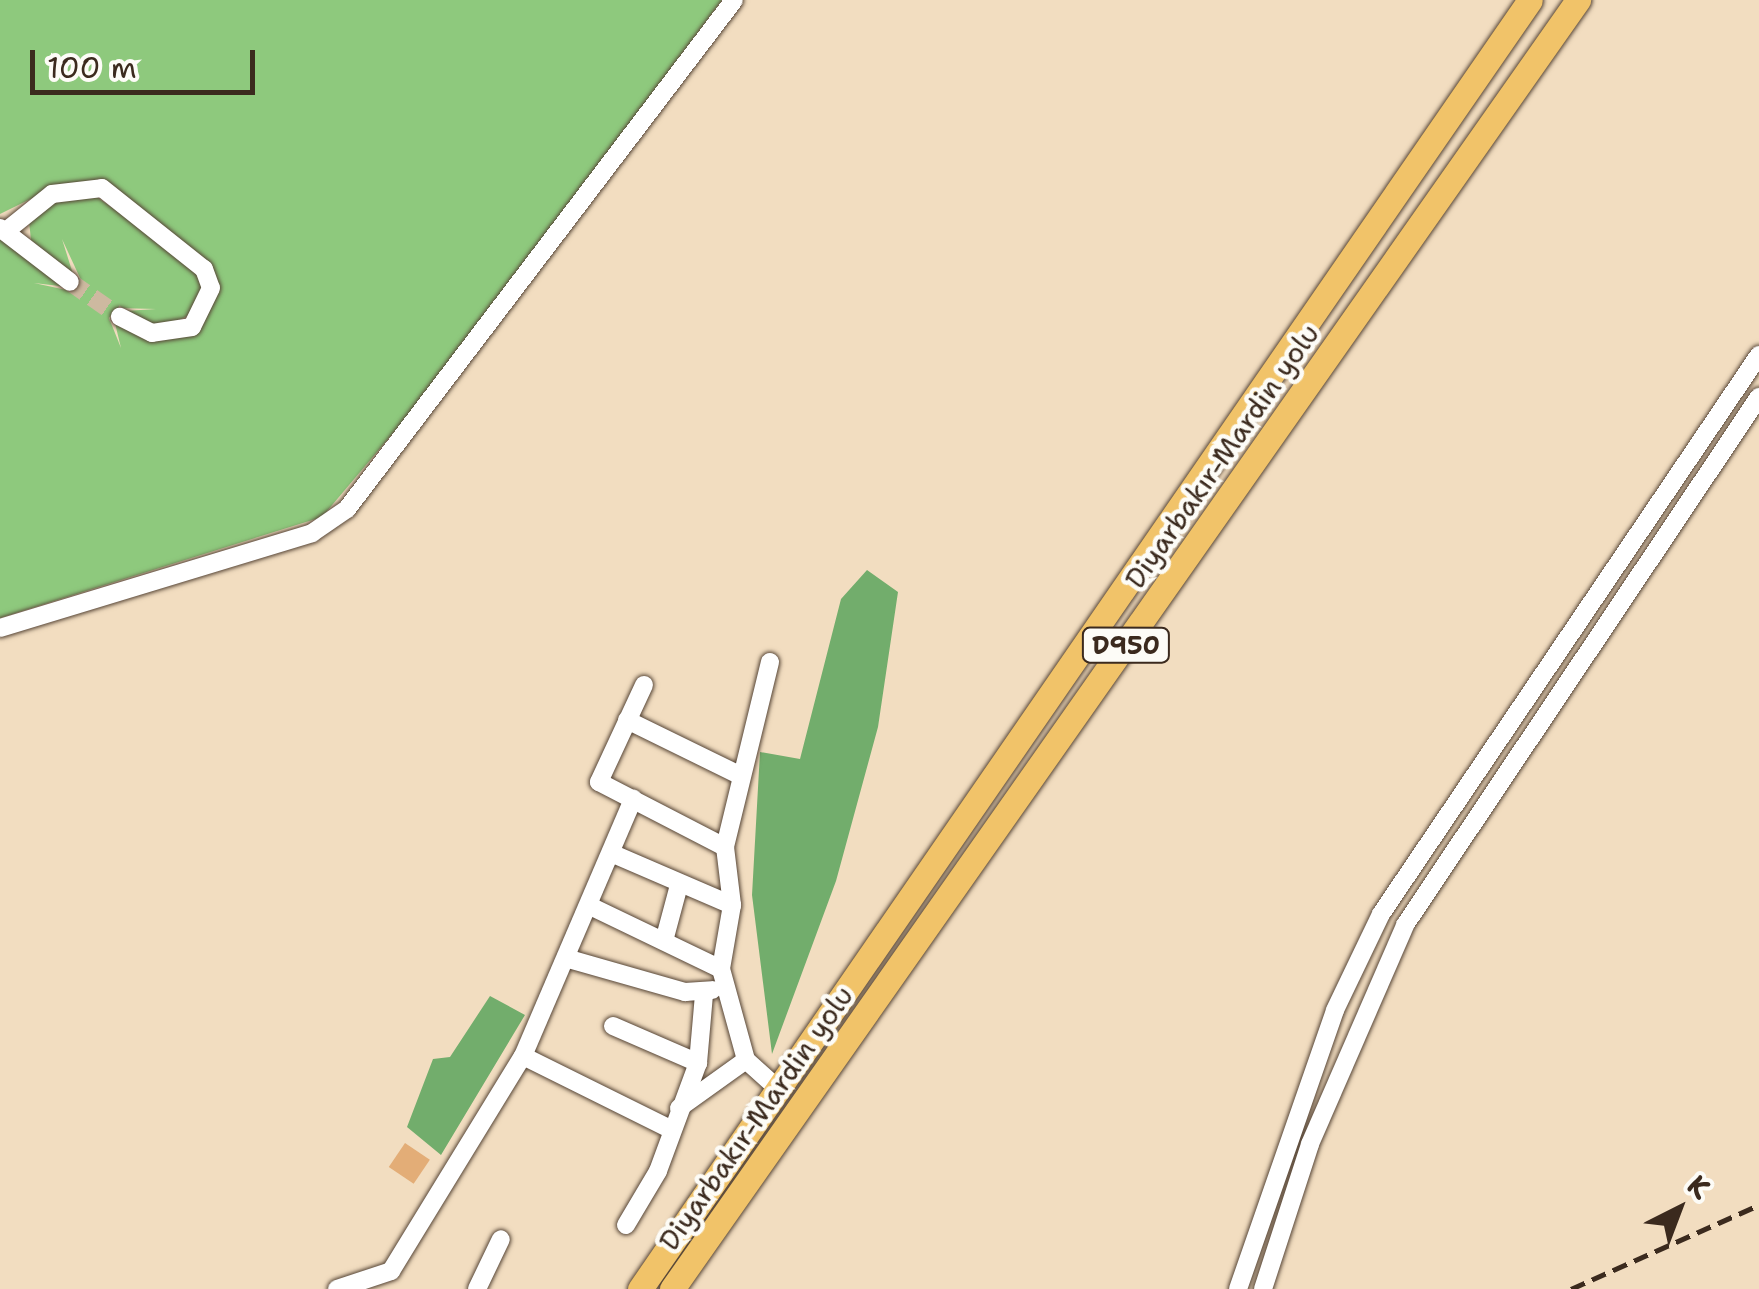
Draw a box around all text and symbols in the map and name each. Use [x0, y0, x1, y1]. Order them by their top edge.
scale bar [35, 30, 260, 92]
text: 100 m [47, 47, 137, 88]
street label: Diyarbakır-Mardin yolu [1118, 317, 1326, 595]
road number: D950 [1081, 625, 1171, 665]
street label: Diyarbakır-Mardin yolu [652, 979, 860, 1257]
north arrow [1629, 1159, 1729, 1259]
text: K [1679, 1166, 1719, 1207]

